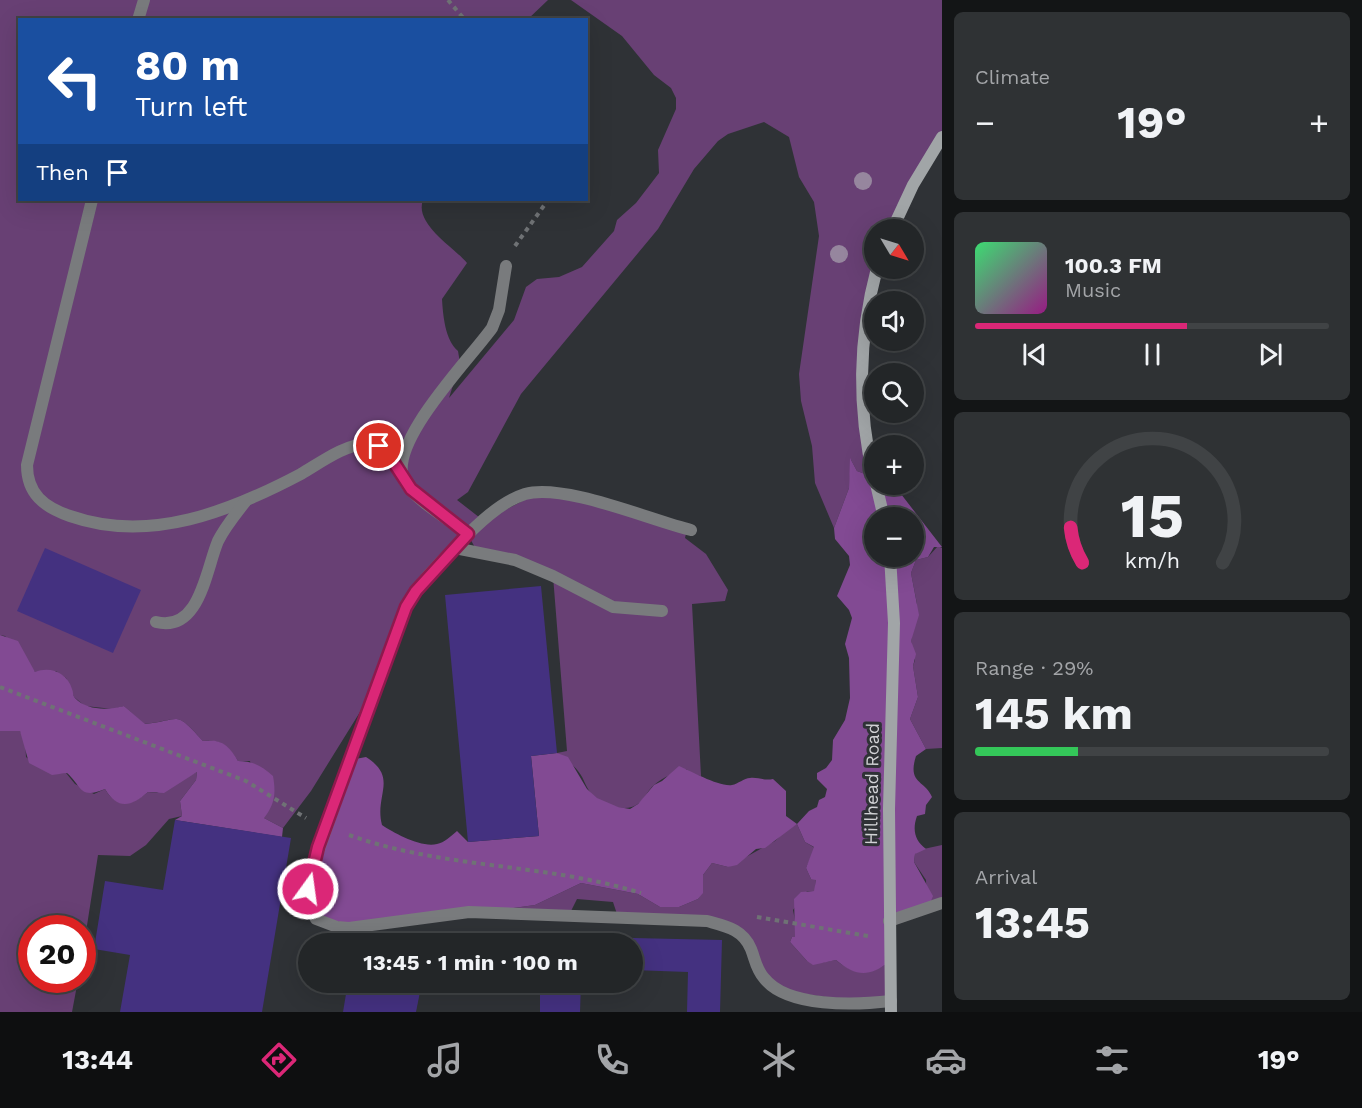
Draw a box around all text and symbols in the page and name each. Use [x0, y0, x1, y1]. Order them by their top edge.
text: 80 m [135, 41, 240, 90]
icon: left [36, 42, 114, 120]
text: Climate [975, 65, 1050, 89]
text: Turn left [135, 91, 247, 123]
text: 19° [1117, 96, 1187, 149]
text: − [975, 103, 995, 142]
text: + [1309, 103, 1329, 142]
icon: arrive [101, 156, 134, 189]
text: Then [36, 160, 89, 185]
north arrow [864, 219, 924, 279]
map controls [864, 219, 924, 567]
text: 100.3 FM [1065, 253, 1162, 278]
text: Music [1065, 278, 1121, 302]
button: sound [864, 291, 924, 351]
icon: previous [1018, 338, 1051, 371]
icon: pause [1136, 338, 1169, 371]
icon: next [1254, 338, 1287, 371]
button: search [864, 363, 924, 423]
pin [353, 420, 404, 471]
icon: arrive [362, 429, 395, 462]
button: + [864, 435, 924, 495]
text: 15 [1120, 479, 1184, 552]
button: − [864, 507, 924, 567]
text: km/h [1124, 548, 1180, 573]
text: Range · 29% [975, 656, 1093, 680]
text: 145 km [975, 687, 1133, 740]
street label: Hillhead Road [860, 723, 883, 845]
position arrow [276, 857, 340, 921]
text: Arrival [975, 865, 1037, 889]
text: 13:45 [975, 896, 1090, 949]
speed limit sign: 20 [18, 915, 96, 993]
text: 13:45 · 1 min · 100 m [363, 950, 578, 975]
icon: directions [258, 1039, 300, 1081]
icon: music [424, 1039, 466, 1081]
icon: phone [591, 1039, 633, 1081]
icon: climate [758, 1039, 800, 1081]
icon: car [925, 1039, 967, 1081]
icon: filters [1091, 1039, 1133, 1081]
text: 13:44 [62, 1044, 133, 1076]
text: 19° [1258, 1044, 1300, 1076]

